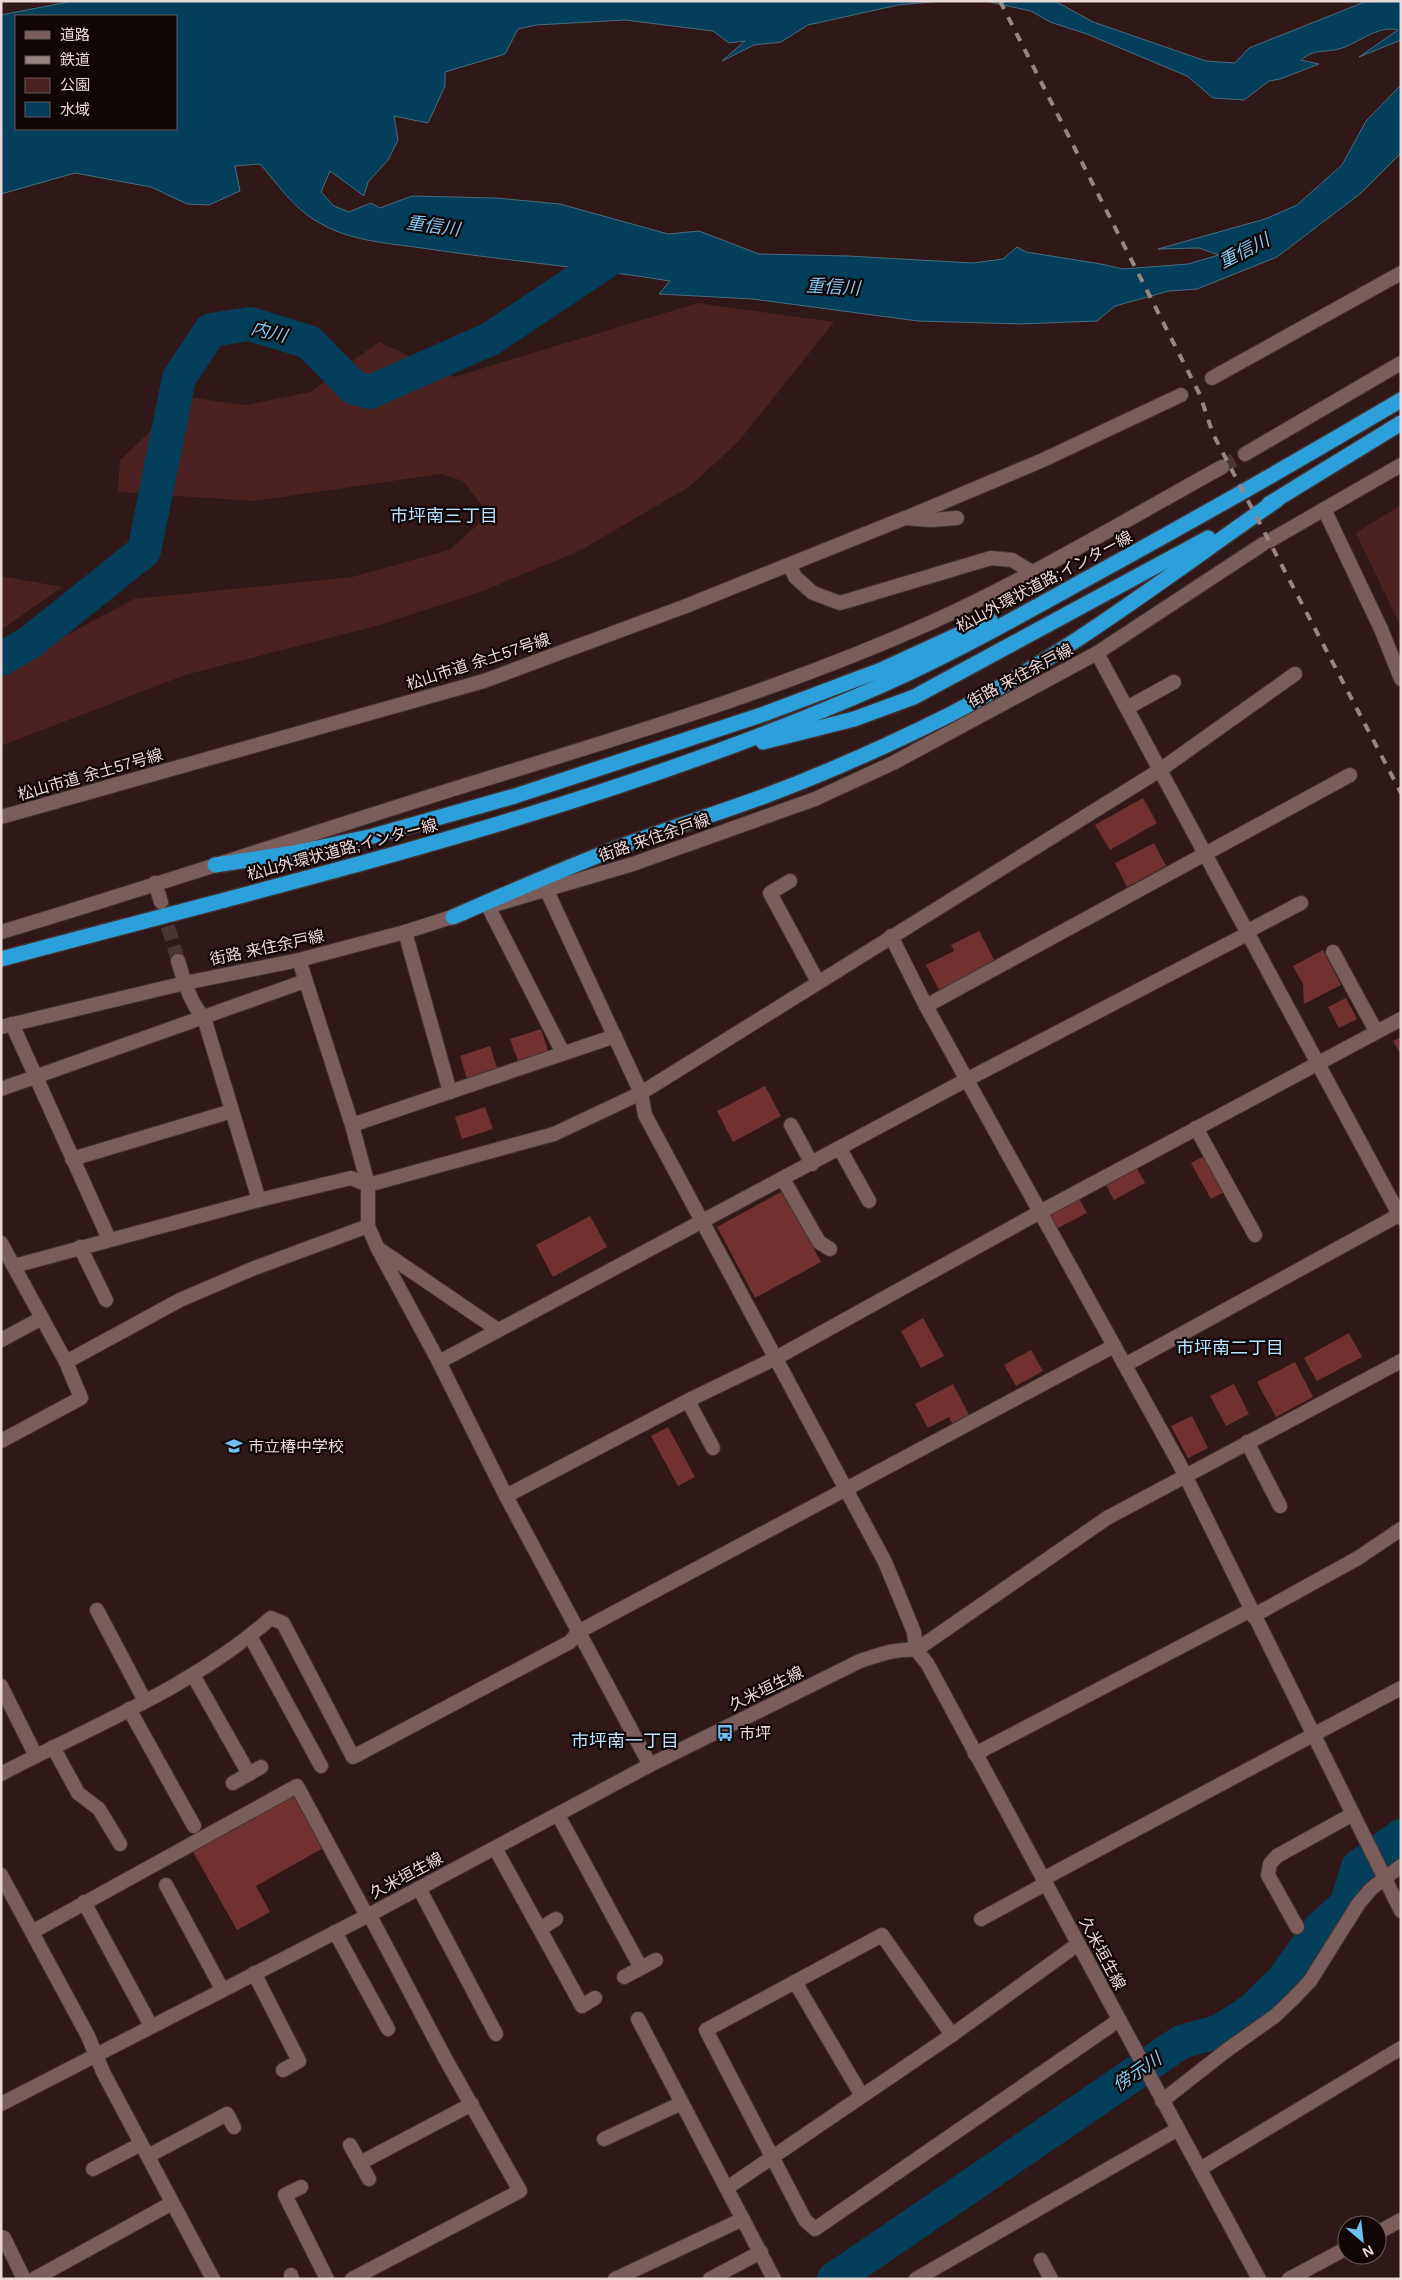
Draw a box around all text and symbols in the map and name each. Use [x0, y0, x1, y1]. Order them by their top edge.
legend [15, 15, 178, 130]
text: 道路 [60, 26, 90, 43]
text: 鉄道 [60, 51, 90, 68]
text: 公園 [60, 76, 90, 93]
text: 水域 [60, 101, 90, 118]
water label: 重信川 [405, 212, 463, 240]
water label: 重信川 [1215, 229, 1274, 272]
water label: 重信川 [806, 276, 862, 299]
water label: 内川 [249, 318, 291, 347]
district label: 市坪南三丁目 [390, 506, 498, 526]
street label: 松山外環状道路;インター線 [954, 528, 1135, 635]
street label: 松山市道 余土57号線 [404, 630, 552, 693]
street label: 街路 来住余戸線 [965, 641, 1076, 710]
street label: 松山市道 余土57号線 [16, 746, 165, 803]
street label: 街路 来住余戸線 [596, 810, 712, 864]
street label: 松山外環状道路;インター線 [245, 816, 439, 883]
street label: 街路 来住余戸線 [208, 927, 326, 968]
district label: 市坪南二丁目 [1176, 1338, 1284, 1358]
school or university icon: 市立椿中学校 [224, 1436, 244, 1456]
place label: 市立椿中学校 [248, 1438, 344, 1455]
street label: 久米垣生線 [727, 1663, 806, 1714]
bus stop icon: 市坪 [715, 1723, 735, 1743]
place label: 市坪 [739, 1725, 771, 1742]
district label: 市坪南一丁目 [571, 1731, 679, 1751]
street label: 久米垣生線 [367, 1849, 446, 1902]
street label: 久米垣生線 [1076, 1914, 1129, 1993]
water label: 傍示川 [1109, 2047, 1167, 2095]
north arrow [1337, 2215, 1387, 2265]
text: N [1360, 2242, 1376, 2261]

